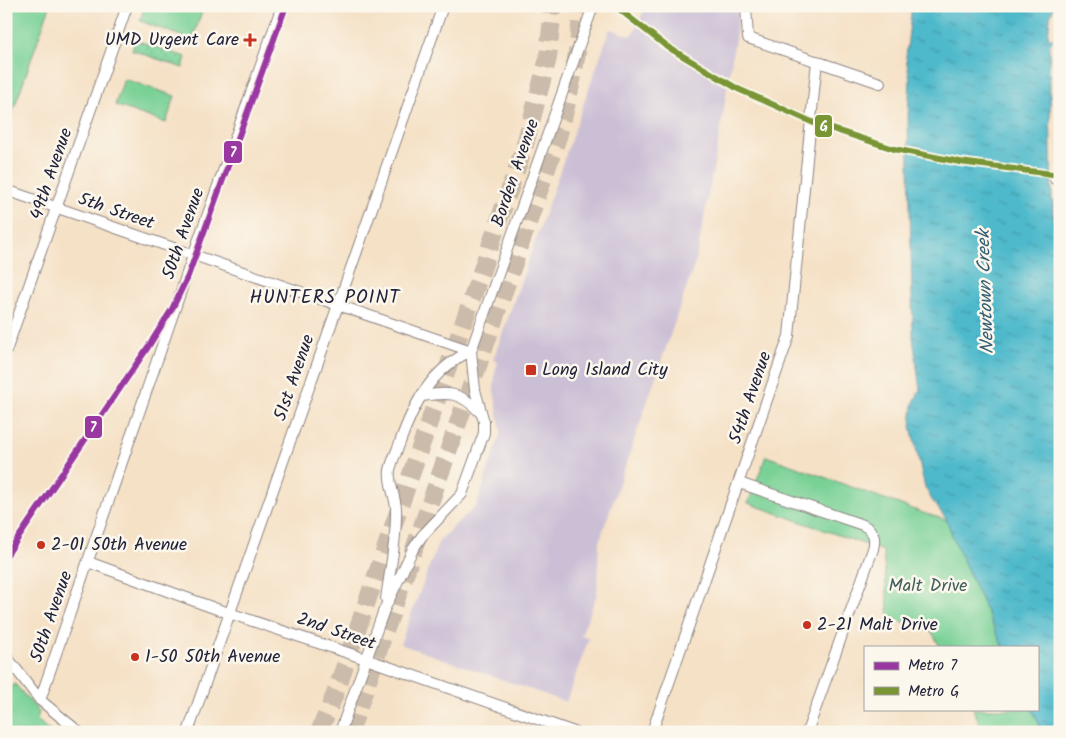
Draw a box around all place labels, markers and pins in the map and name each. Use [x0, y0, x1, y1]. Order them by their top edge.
place label: UMD Urgent Care [105, 26, 239, 55]
marker: UMD Urgent Care [243, 33, 257, 47]
place label: Long Island City [542, 356, 668, 385]
marker: Long Island City [524, 363, 538, 377]
place label: 2-01 50th Avenue [51, 531, 187, 560]
marker: 2-01 50th Avenue [35, 539, 47, 551]
place label: 2-21 Malt Drive [817, 611, 938, 640]
marker: 2-21 Malt Drive [801, 619, 813, 631]
place label: 1-50 50th Avenue [145, 643, 280, 672]
marker: 1-50 50th Avenue [129, 651, 141, 663]

